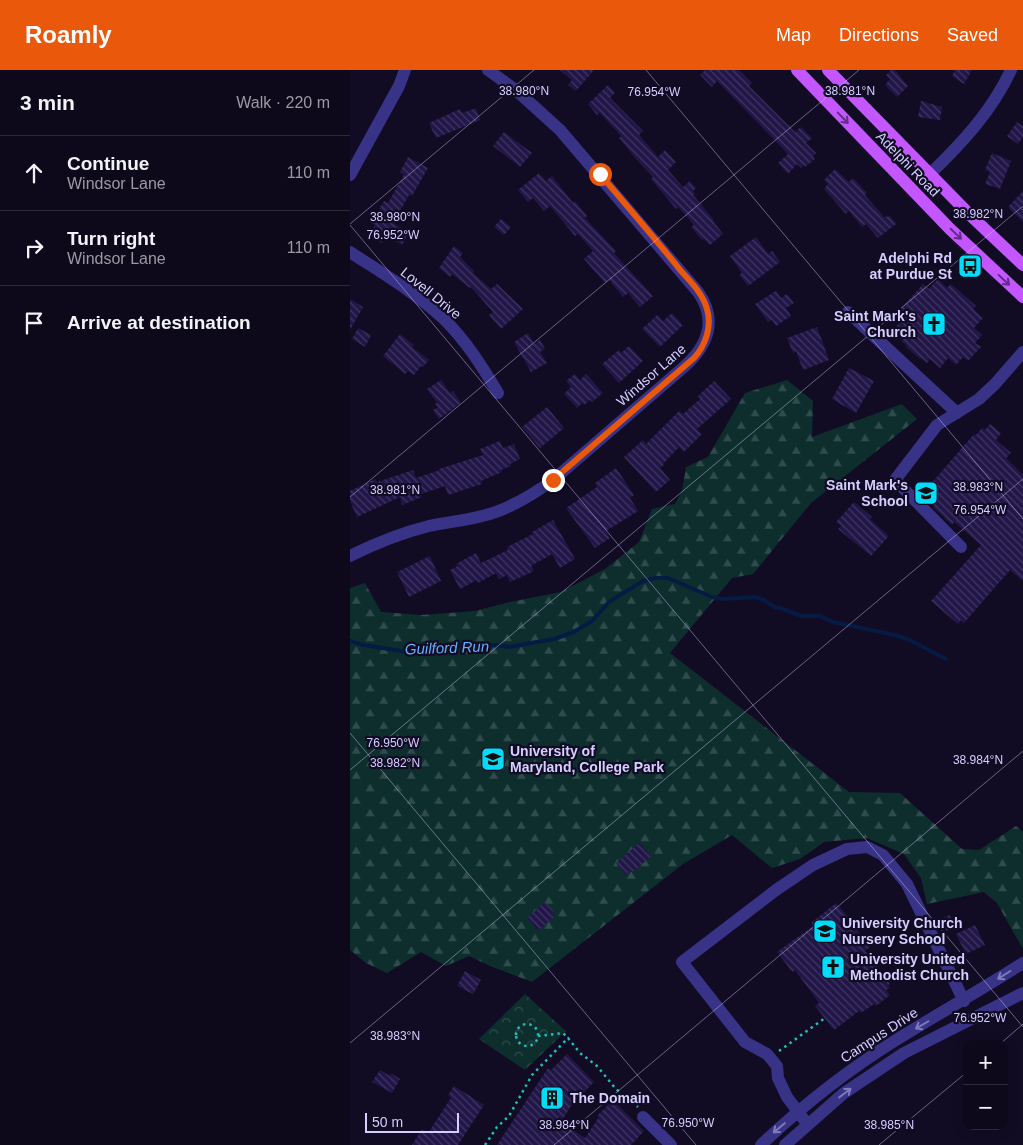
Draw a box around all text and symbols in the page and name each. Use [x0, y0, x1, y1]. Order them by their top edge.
text: Roamly [25, 21, 112, 48]
text: Map [776, 25, 811, 45]
text: Directions [839, 25, 919, 45]
text: Saved [947, 25, 998, 45]
text: 38.980°N [499, 84, 549, 98]
text: 38.981°N [825, 84, 875, 98]
text: 76.954°W [628, 85, 681, 99]
text: 3 min [20, 91, 75, 114]
text: Walk · 220 m [236, 94, 330, 111]
one-way arrow [837, 111, 849, 124]
street label: Adelphi Road [873, 128, 943, 200]
text: Continue [67, 153, 149, 174]
icon: ahead [20, 159, 48, 187]
route start [589, 163, 612, 186]
text: 110 m [287, 164, 330, 181]
text: Windsor Lane [67, 175, 166, 192]
text: 38.982°N [953, 207, 1003, 221]
text: 38.980°N [370, 210, 420, 224]
text: Turn right [67, 228, 155, 249]
text: 76.952°W [367, 228, 420, 242]
one-way arrow [949, 228, 962, 240]
icon: right [20, 234, 48, 262]
text: 110 m [287, 239, 330, 256]
text: Windsor Lane [67, 250, 166, 267]
place label: Adelphi Rd at Purdue St [870, 250, 952, 282]
bus stop icon: Adelphi Rd at Purdue St [957, 253, 983, 279]
street label: Lovell Drive [398, 264, 465, 322]
one-way arrow [998, 274, 1011, 286]
place label: Saint Mark's Church [834, 308, 916, 340]
icon: arrive [20, 309, 48, 337]
church icon: Saint Mark's Church [921, 311, 947, 337]
text: Arrive at destination [67, 312, 251, 333]
street label: Windsor Lane [613, 340, 689, 409]
route end [542, 469, 565, 492]
place label: Saint Mark's School [826, 477, 908, 509]
school or university icon: Saint Mark's School [913, 480, 939, 506]
text: 38.983°N [953, 480, 1003, 494]
text: 38.981°N [370, 483, 420, 497]
text: 76.954°W [954, 503, 1007, 517]
water label: Guilford Run [405, 638, 489, 657]
text: 76.950°W [367, 736, 420, 750]
place label: University of Maryland, College Park [510, 743, 664, 775]
school or university icon: University of Maryland, College Park [480, 746, 506, 772]
text: 38.984°N [953, 753, 1003, 767]
text: 38.982°N [370, 756, 420, 770]
place label: University Church Nursery School [842, 915, 963, 947]
school or university icon: University Church Nursery School [812, 918, 838, 944]
place label: University United Methodist Church [850, 951, 969, 983]
church icon: University United Methodist Church [820, 954, 846, 980]
one-way arrow [997, 970, 1011, 981]
street label: Campus Drive [837, 1004, 921, 1066]
text: 76.952°W [954, 1011, 1007, 1025]
one-way arrow [914, 1020, 929, 1030]
text: 38.983°N [370, 1029, 420, 1043]
map controls [963, 1040, 1008, 1130]
button: + [963, 1040, 1008, 1085]
building icon: The Domain [539, 1085, 565, 1111]
button: − [963, 1085, 1008, 1130]
one-way arrow [838, 1088, 852, 1098]
place label: The Domain [570, 1090, 650, 1106]
scale bar [365, 1110, 459, 1133]
text: 50 m [372, 1114, 403, 1130]
text: 76.950°W [662, 1116, 715, 1130]
text: 38.984°N [539, 1118, 589, 1132]
text: 38.985°N [864, 1118, 914, 1132]
one-way arrow [773, 1123, 786, 1134]

